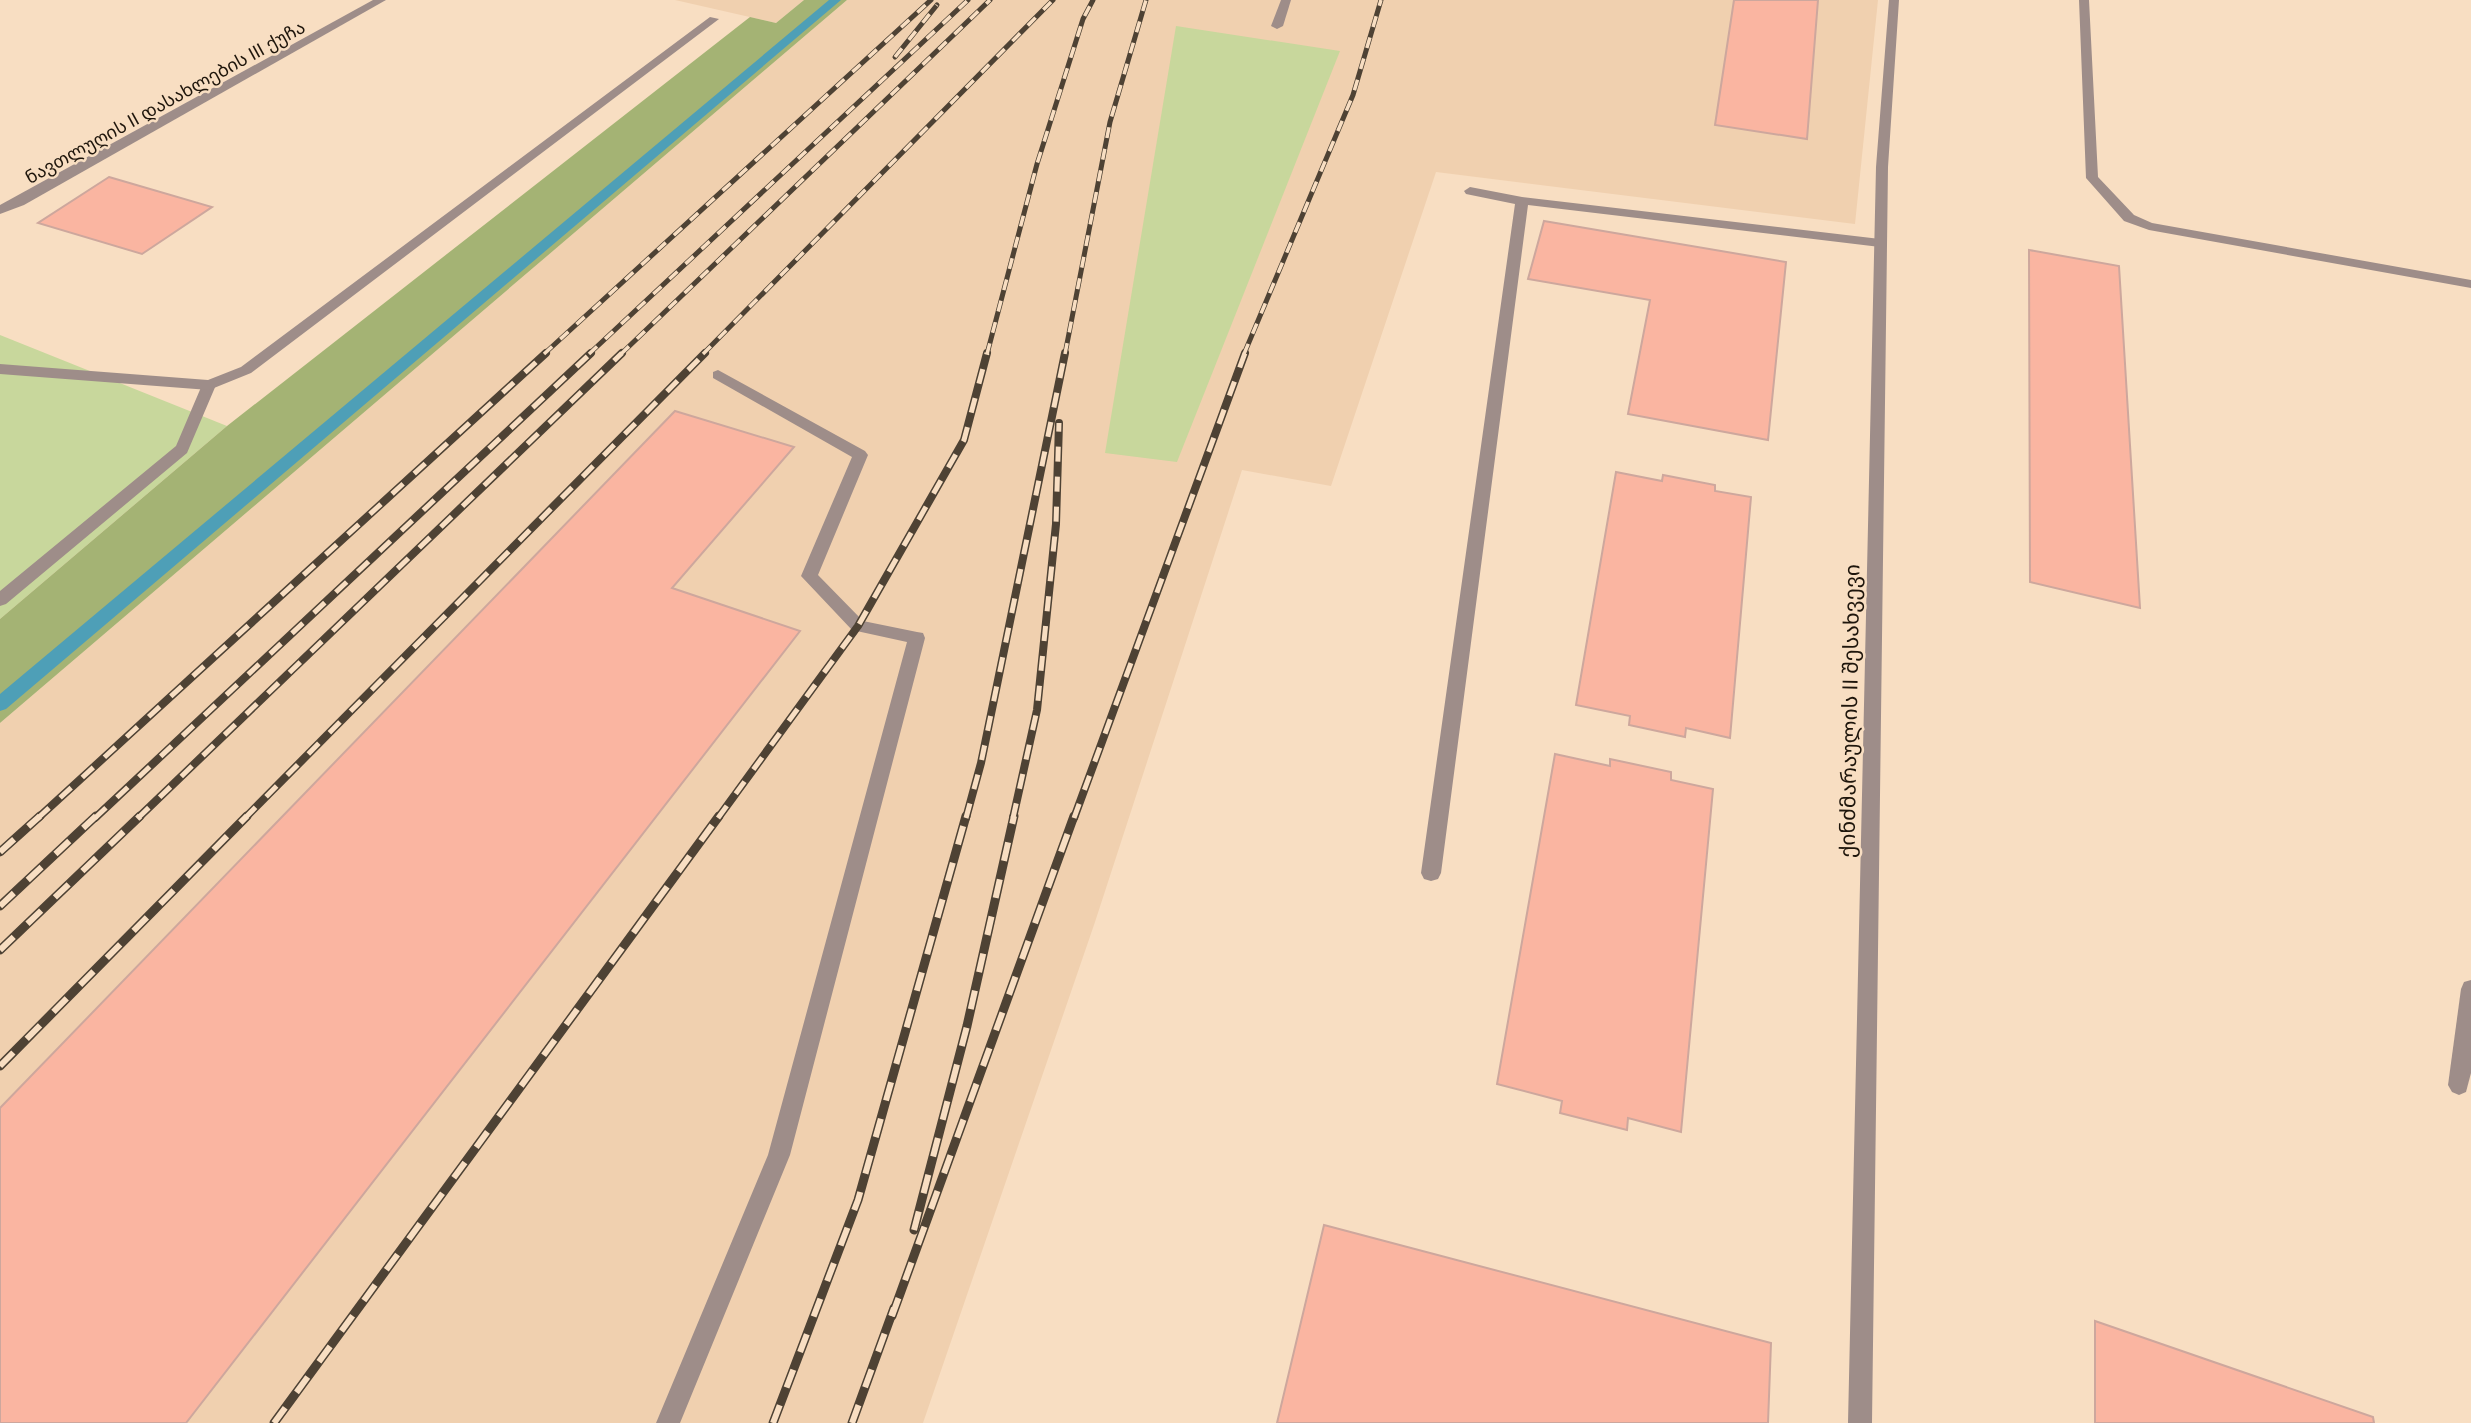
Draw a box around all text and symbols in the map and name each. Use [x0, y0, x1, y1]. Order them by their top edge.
street label: ნავთლუღის II დასახლების III ქუჩა [22, 16, 309, 189]
street label: ქინძმარაულის II შესახვევი [1835, 564, 1866, 858]

